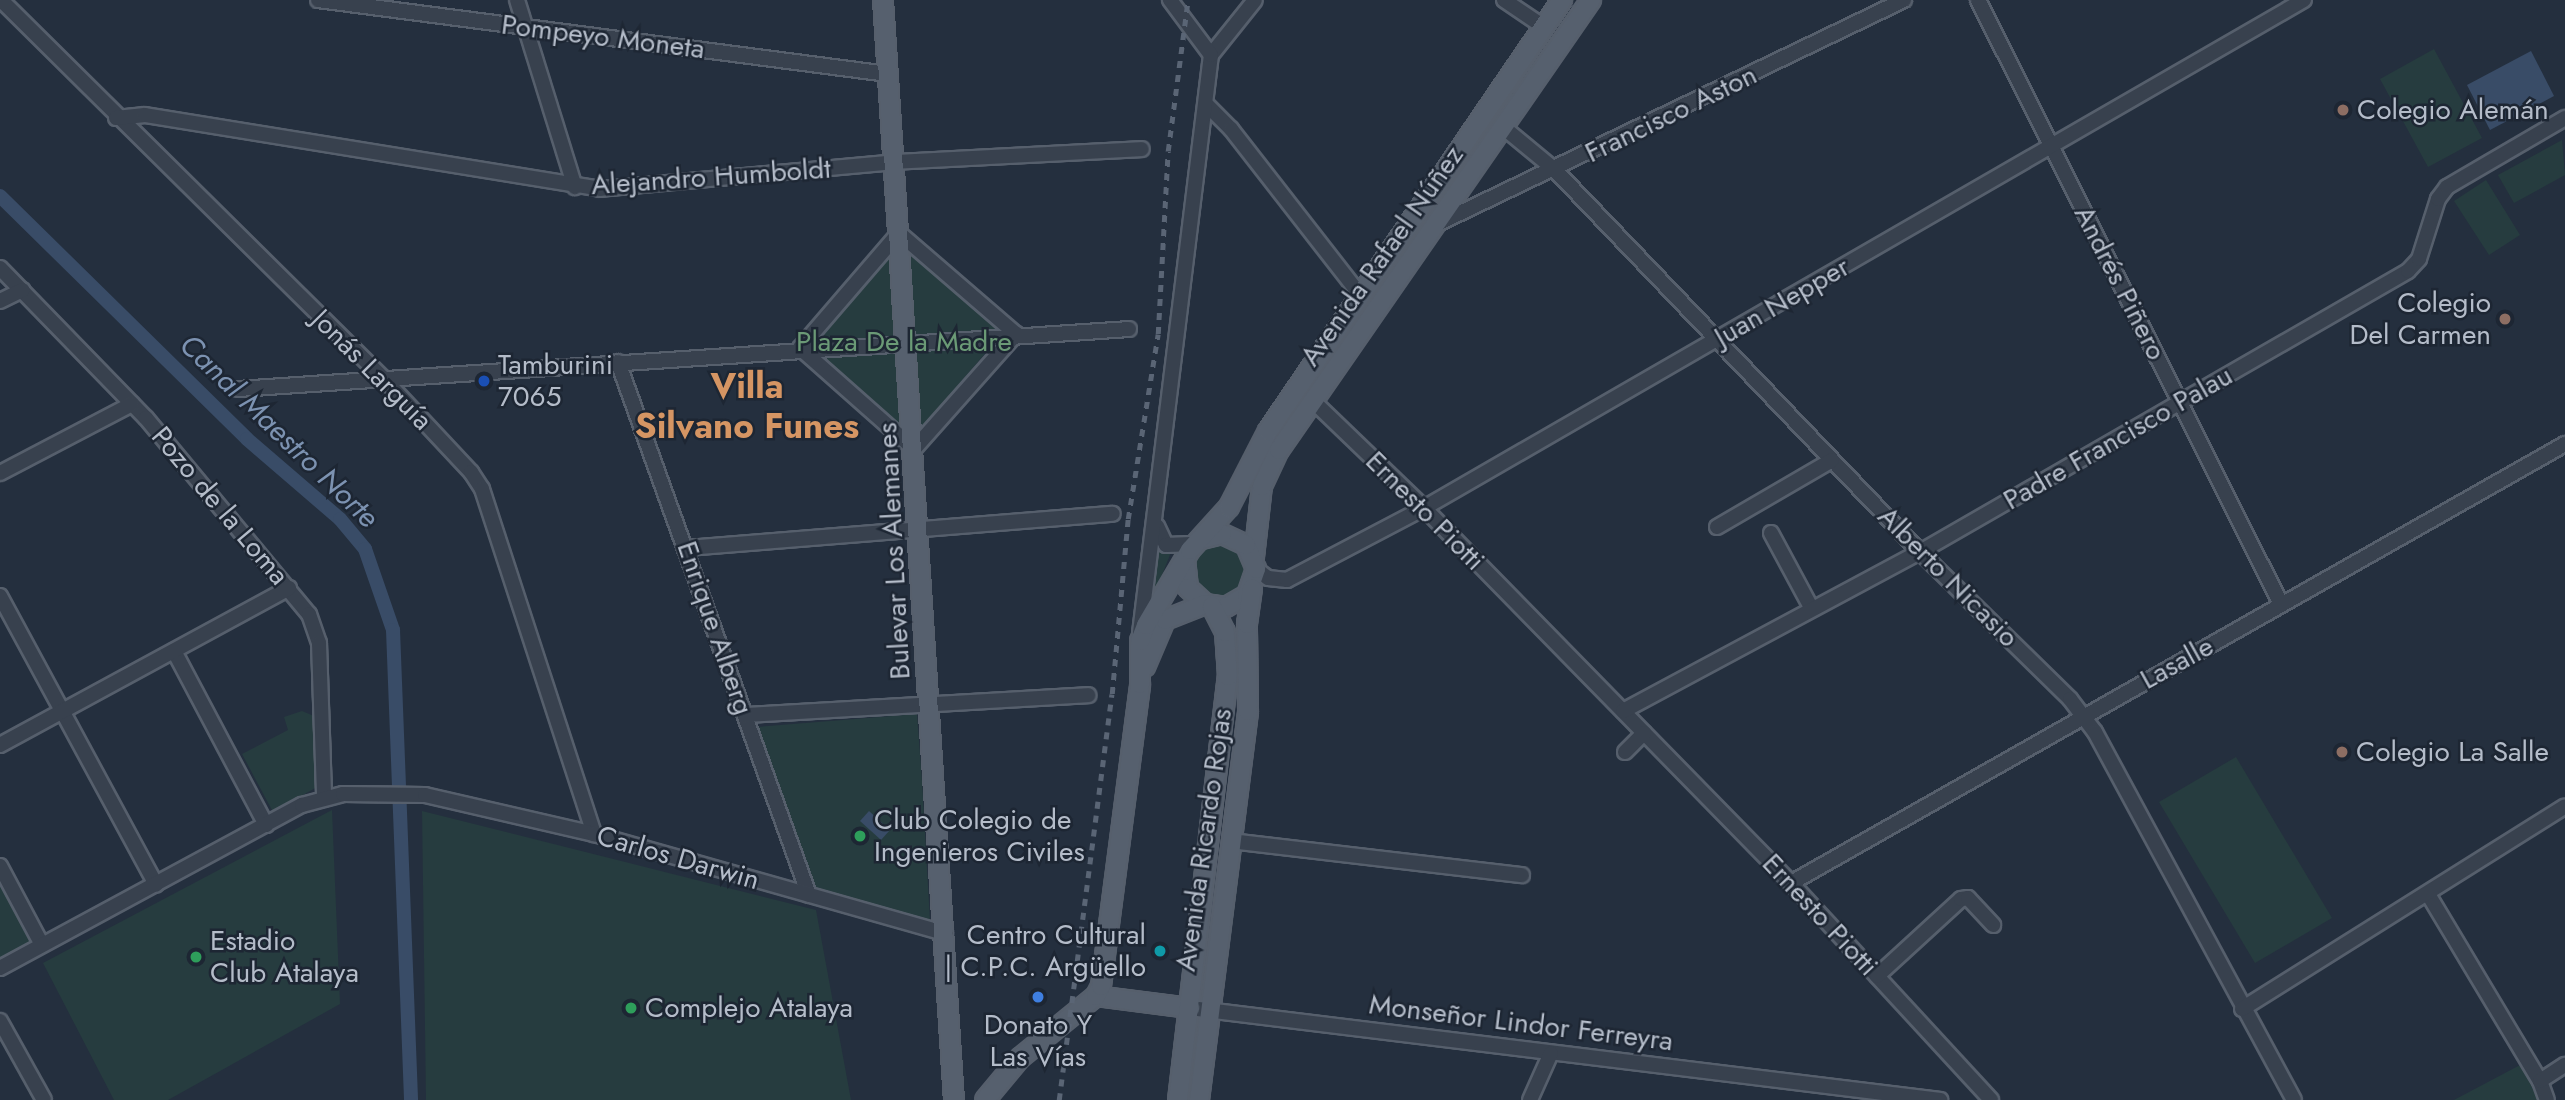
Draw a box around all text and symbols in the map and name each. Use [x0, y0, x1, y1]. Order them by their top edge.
street label: Pompeyo Moneta [499, 8, 707, 66]
street label: Francisco Aston [1580, 58, 1762, 170]
place label: Colegio Alemán [2357, 93, 2549, 127]
marker: Colegio Alemán [2335, 102, 2351, 118]
street label: Avenida Rafael Núñez [1293, 139, 1471, 373]
street label: Alejandro Humboldt [590, 152, 832, 202]
street label: Andrés Piñero [2067, 200, 2173, 366]
street label: Juan Nepper [1709, 250, 1855, 354]
place label: Colegio Del Carmen [2349, 286, 2491, 352]
street label: Jonás Larguía [305, 303, 439, 437]
marker: Colegio Del Carmen [2497, 311, 2513, 327]
park label: Plaza De la Madre [796, 325, 1012, 359]
water label: Canal Maestro Norte [172, 327, 386, 535]
place label: Tamburini 7065 [498, 348, 613, 414]
street label: Padre Francisco Palau [1998, 359, 2238, 517]
district label: Villa Silvano Funes [635, 365, 859, 447]
marker: Tamburini 7065 [476, 373, 492, 389]
street label: Pozo de la Loma [144, 420, 296, 592]
street label: Bulevar Los Alemanes [870, 422, 918, 680]
street label: Ernesto Piotti [1359, 445, 1491, 577]
street label: Alberto Nicasio [1871, 500, 2025, 654]
street label: Enrique Alberg [670, 537, 760, 719]
street label: Lasalle [2135, 629, 2219, 697]
street label: Avenida Ricardo Rojas [1169, 706, 1239, 974]
place label: Colegio La Salle [2356, 735, 2549, 769]
marker: Colegio La Salle [2334, 744, 2350, 760]
place label: Club Colegio de Ingenieros Civiles [874, 803, 1085, 869]
street label: Carlos Darwin [593, 819, 763, 897]
marker: Club Colegio de Ingenieros Civiles [852, 828, 868, 844]
street label: Ernesto Piotti [1755, 847, 1885, 983]
place label: Centro Cultural | C.P.C. Argüello [945, 918, 1146, 984]
place label: Estadio Club Atalaya [210, 924, 359, 990]
marker: Centro Cultural | C.P.C. Argüello [1152, 943, 1168, 959]
marker: Estadio Club Atalaya [188, 949, 204, 965]
street label: Monseñor Lindor Ferreyra [1367, 988, 1675, 1058]
marker: Donato Y Las Vías [1030, 989, 1046, 1005]
place label: Complejo Atalaya [645, 991, 853, 1025]
marker: Complejo Atalaya [623, 1000, 639, 1016]
place label: Donato Y Las Vías [984, 1008, 1092, 1074]

